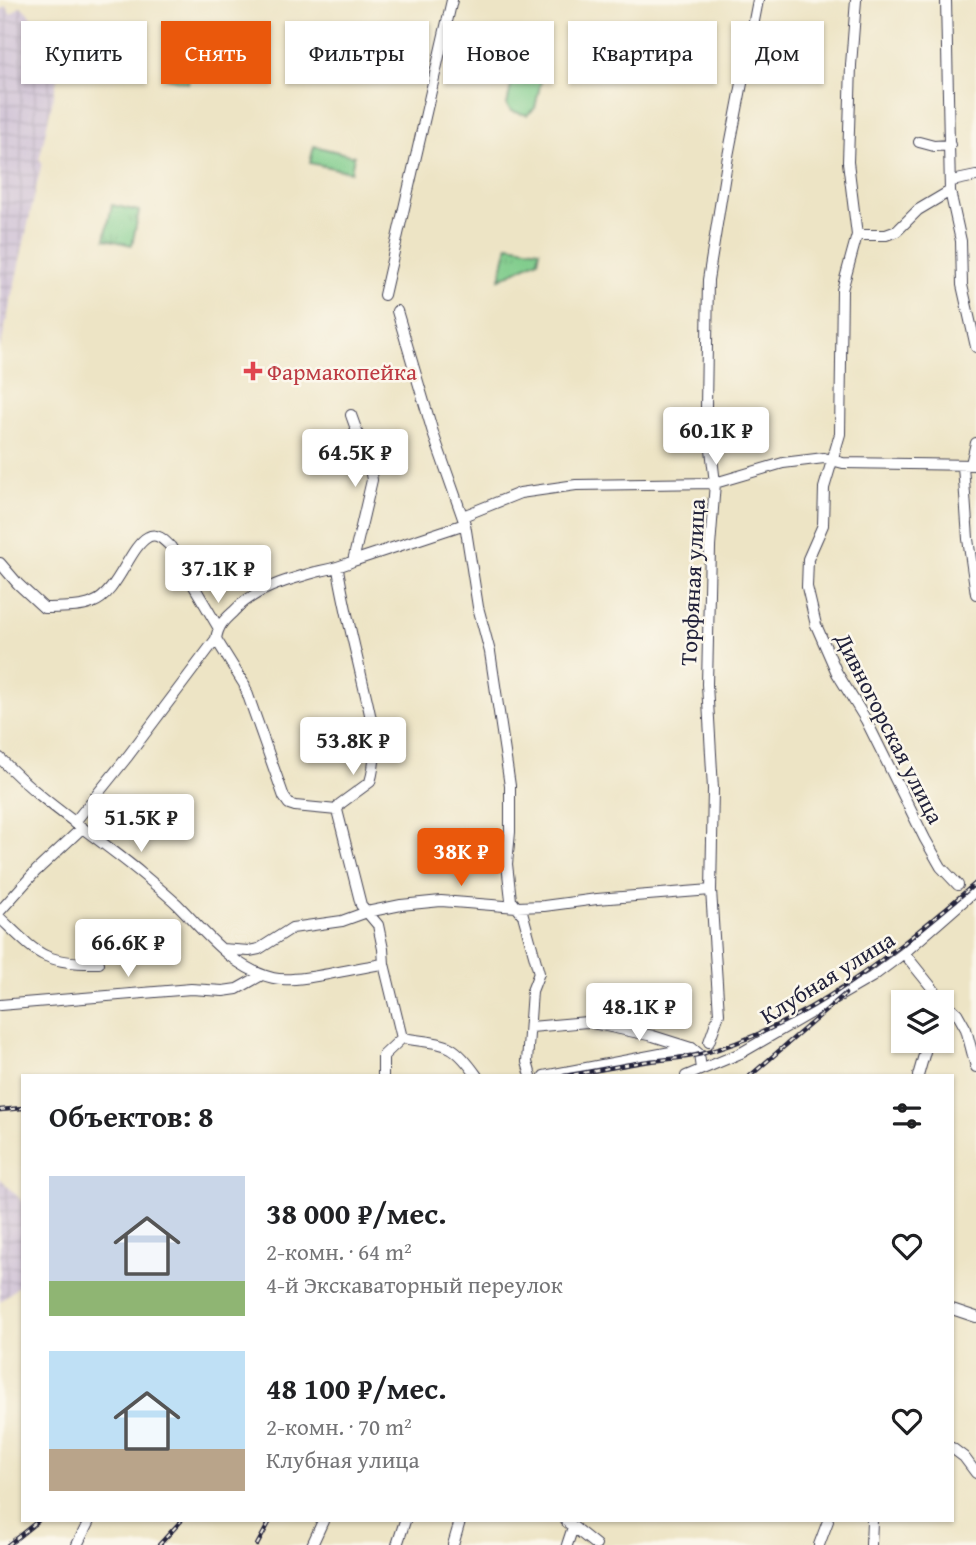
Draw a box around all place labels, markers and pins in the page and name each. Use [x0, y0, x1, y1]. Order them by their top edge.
place label: Фармакопейка [267, 355, 417, 388]
marker: Фармакопейка [245, 363, 261, 379]
pin: 60.1K ₽ [651, 407, 781, 467]
pin: 64.5K ₽ [290, 430, 420, 489]
pin: 37.1K ₽ [153, 546, 283, 605]
pin: 53.8K ₽ [288, 718, 418, 777]
pin: 51.5K ₽ [76, 794, 206, 854]
pin: 38K ₽ [412, 828, 510, 888]
pin: 66.6K ₽ [63, 920, 193, 979]
pin: 48.1K ₽ [574, 984, 704, 1043]

